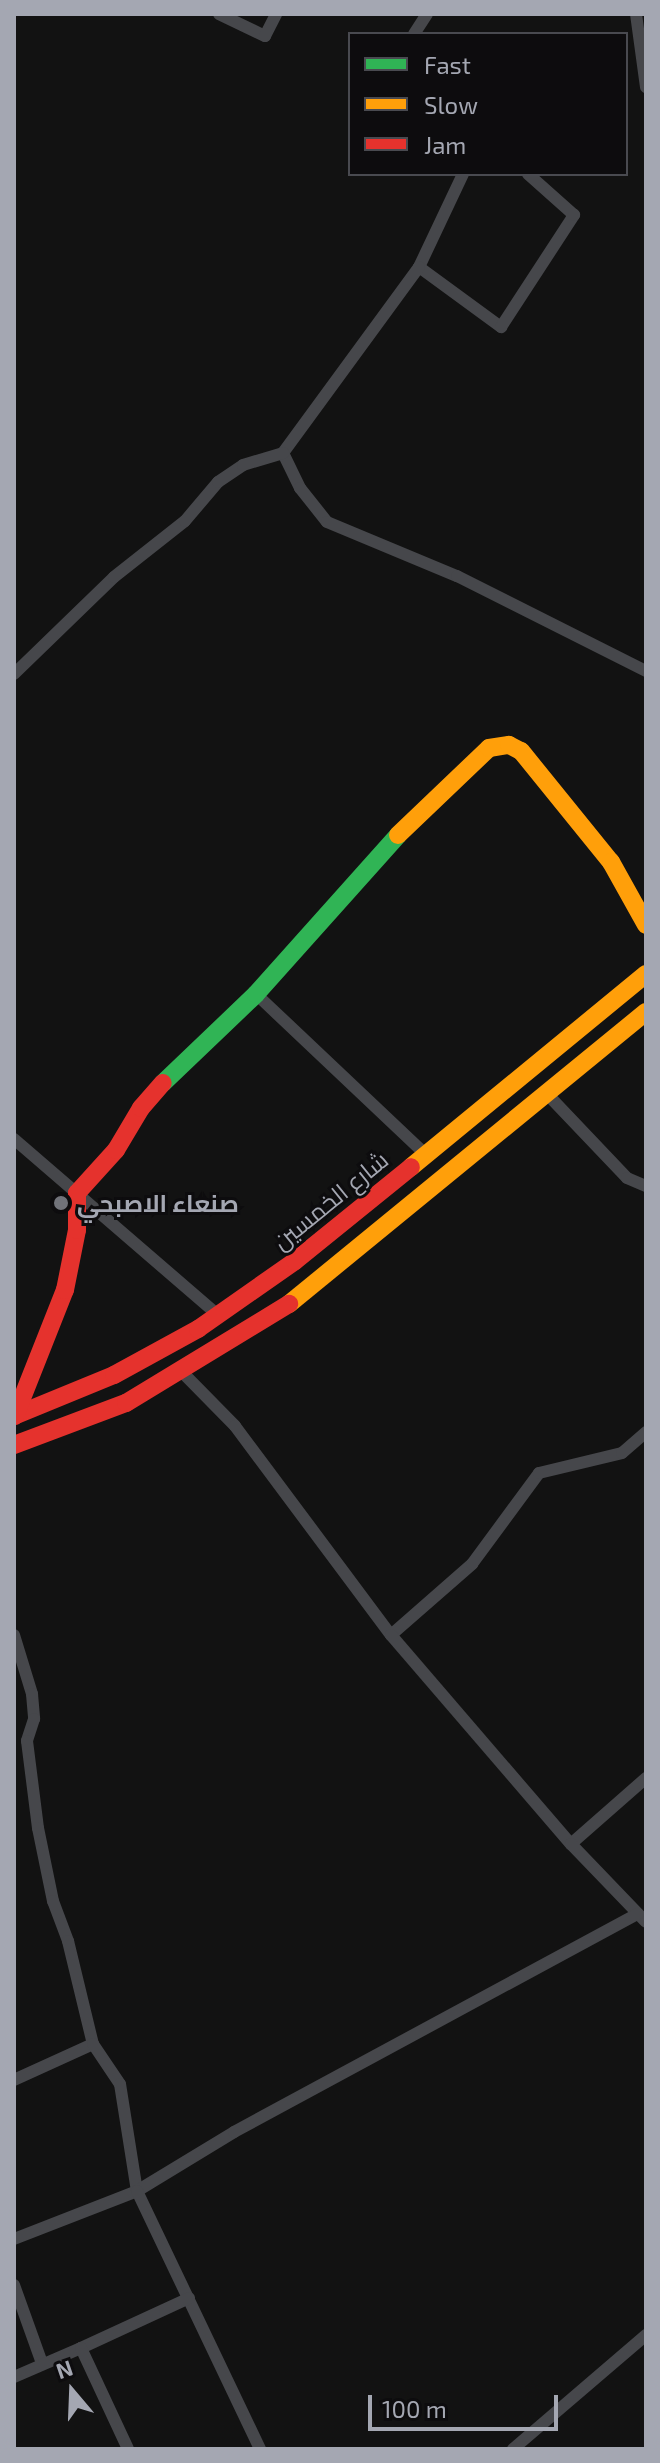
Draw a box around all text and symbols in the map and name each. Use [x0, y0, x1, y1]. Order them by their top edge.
legend [348, 32, 628, 176]
text: Fast [424, 50, 471, 79]
text: Slow [424, 90, 478, 119]
text: Jam [424, 130, 466, 159]
street label: شارع الخمسين [267, 1145, 393, 1255]
place label: صنعاء الاصبحي [77, 1189, 239, 1217]
marker: صنعاء الاصبحي [52, 1194, 70, 1212]
north arrow [32, 2351, 112, 2431]
text: N [52, 2353, 76, 2383]
scale bar [372, 2379, 562, 2429]
text: 100 m [382, 2394, 447, 2423]

